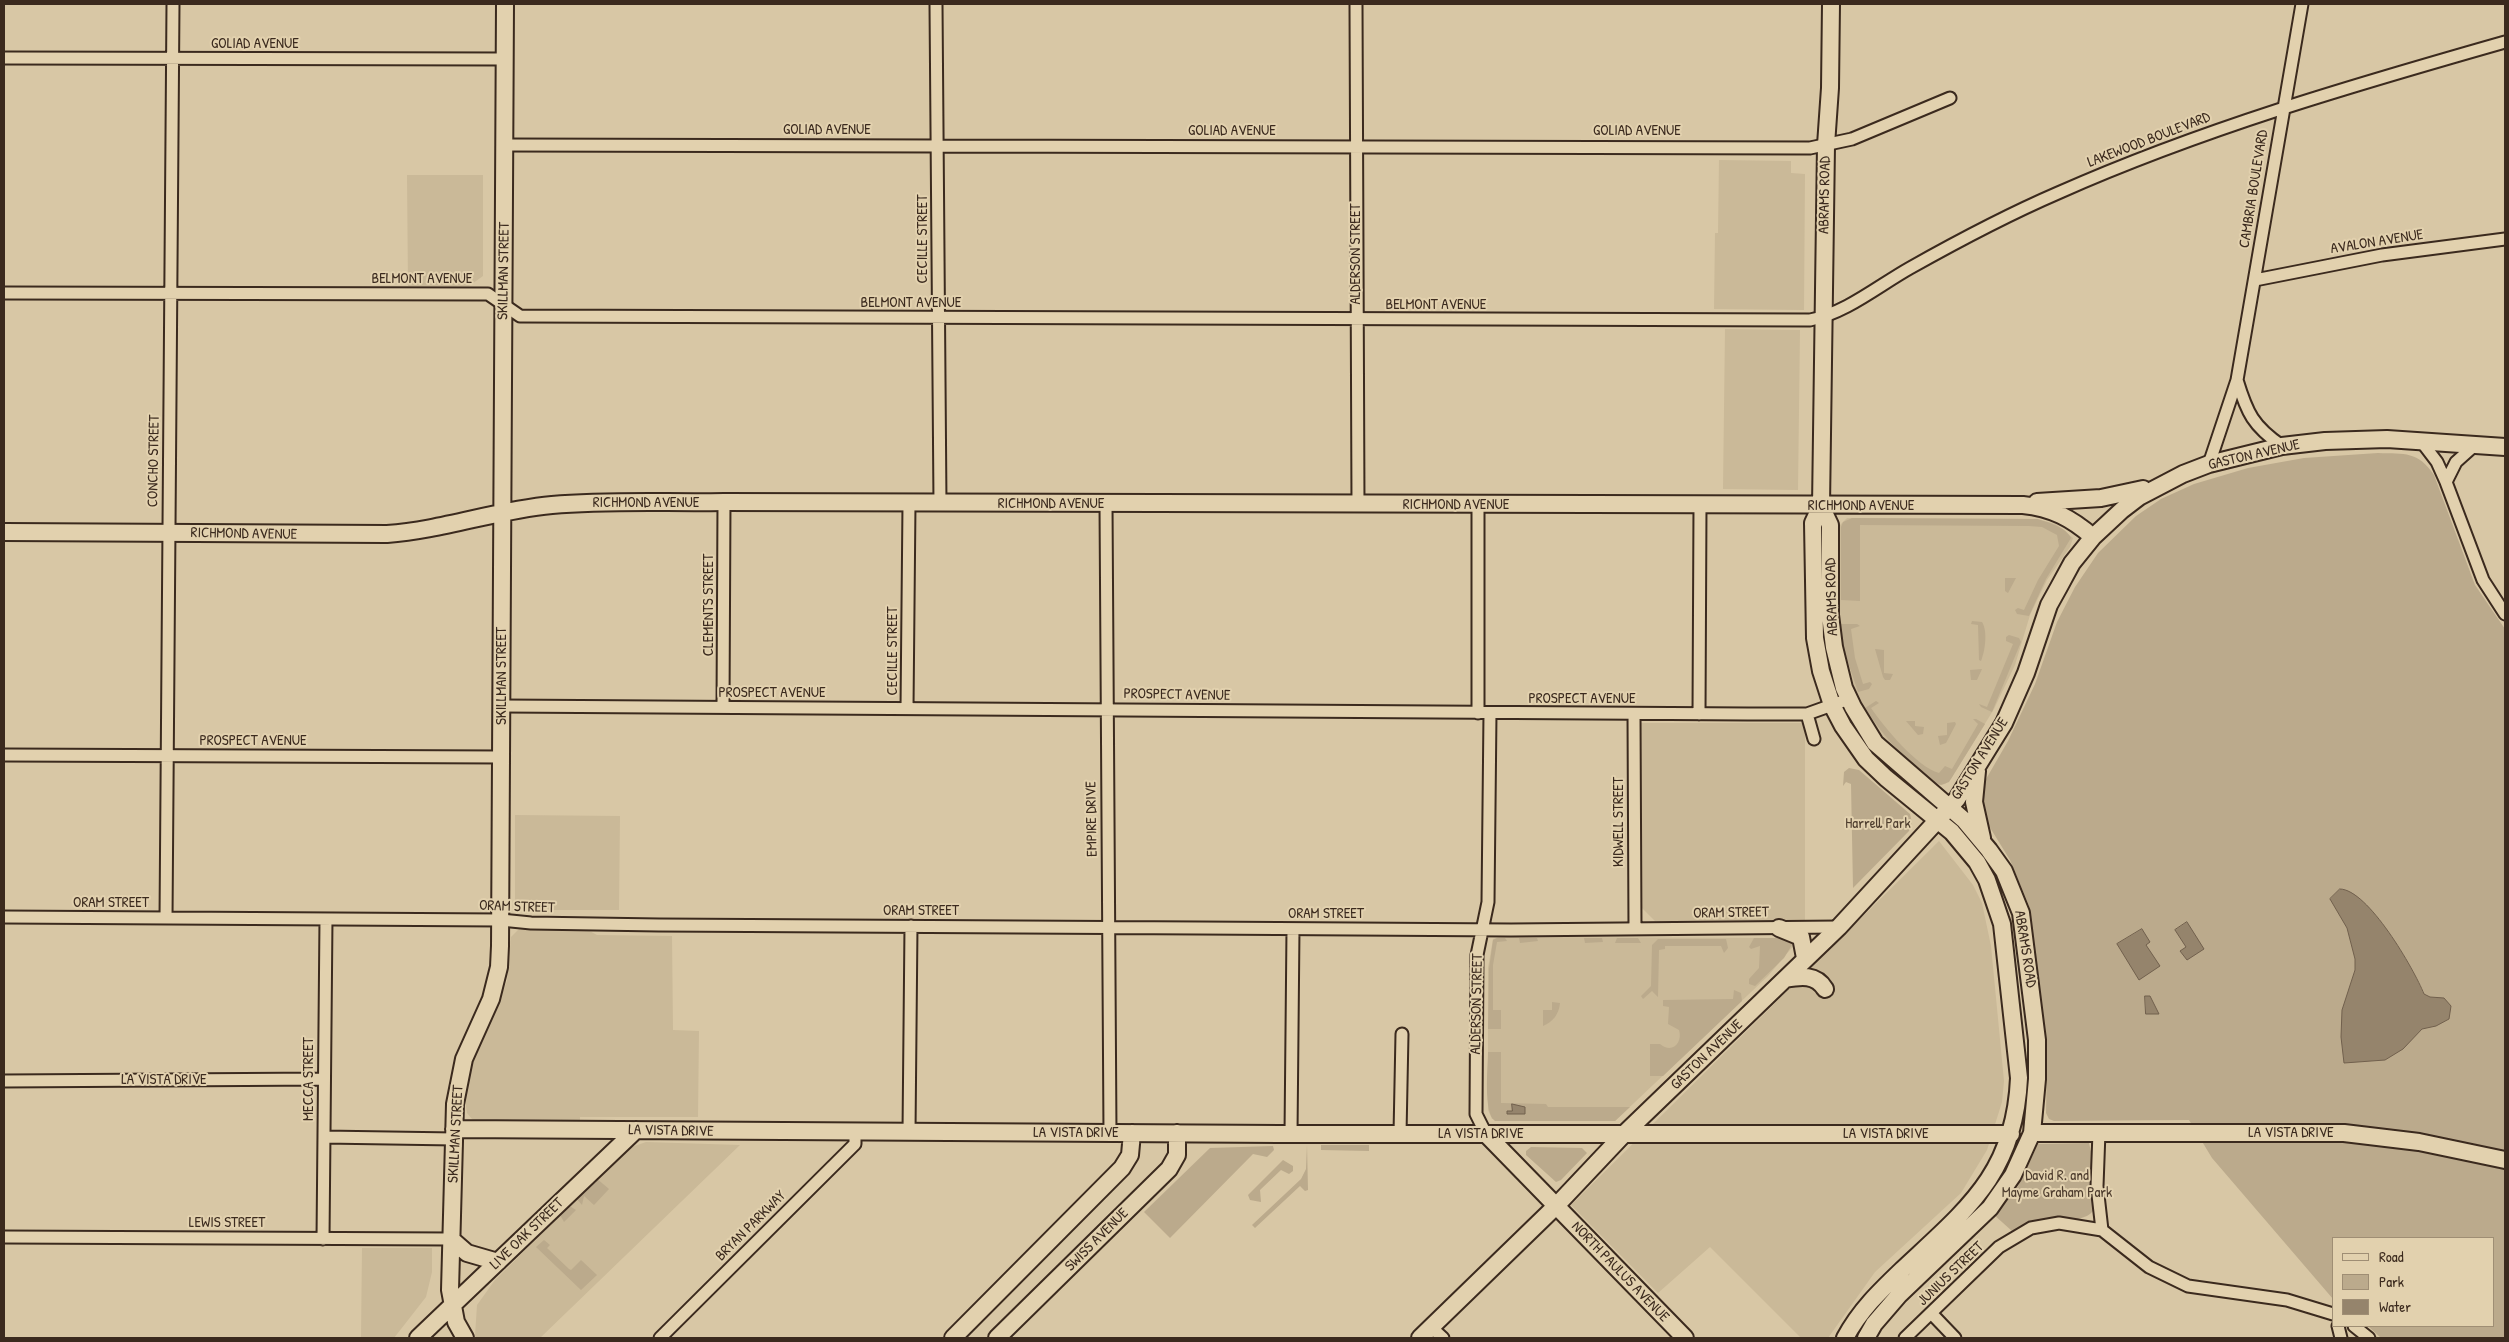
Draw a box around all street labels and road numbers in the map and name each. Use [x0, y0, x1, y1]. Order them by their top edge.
street label: GOLIAD AVENUE [211, 35, 299, 53]
street label: LAKEWOOD BOULEVARD [2085, 108, 2213, 172]
street label: GOLIAD AVENUE [783, 121, 871, 139]
street label: GOLIAD AVENUE [1188, 122, 1276, 140]
street label: GOLIAD AVENUE [1593, 122, 1681, 140]
street label: CAMBRIA BOULEVARD [2236, 129, 2272, 249]
street label: ABRAMS ROAD [1815, 156, 1835, 234]
street label: CECILLE STREET [914, 195, 932, 283]
street label: ALDERSON STREET [1347, 203, 1365, 305]
street label: SKILLMAN STREET [494, 222, 514, 320]
street label: AVALON AVENUE [2329, 226, 2425, 258]
street label: BELMONT AVENUE [372, 270, 472, 288]
street label: BELMONT AVENUE [861, 294, 961, 312]
street label: BELMONT AVENUE [1386, 296, 1486, 314]
street label: CONCHO STREET [144, 415, 164, 507]
street label: GASTON AVENUE [2206, 436, 2302, 474]
street label: RICHMOND AVENUE [593, 494, 699, 512]
street label: RICHMOND AVENUE [998, 495, 1104, 513]
street label: RICHMOND AVENUE [1403, 496, 1509, 514]
street label: RICHMOND AVENUE [1808, 497, 1914, 515]
street label: RICHMOND AVENUE [191, 524, 297, 544]
street label: CLEMENTS STREET [700, 554, 718, 656]
street label: ABRAMS ROAD [1822, 558, 1842, 636]
street label: CECILLE STREET [884, 607, 902, 695]
street label: SKILLMAN STREET [493, 627, 511, 725]
street label: PROSPECT AVENUE [718, 684, 826, 702]
street label: PROSPECT AVENUE [1123, 685, 1231, 705]
street label: PROSPECT AVENUE [1528, 690, 1636, 708]
street label: GASTON AVENUE [1948, 715, 2012, 803]
street label: PROSPECT AVENUE [199, 732, 307, 750]
street label: KIDWELL STREET [1610, 777, 1628, 867]
street label: EMPIRE DRIVE [1082, 781, 1102, 857]
street label: ORAM STREET [73, 894, 149, 912]
street label: ORAM STREET [479, 897, 555, 917]
street label: ORAM STREET [883, 902, 959, 920]
street label: ORAM STREET [1693, 903, 1769, 923]
street label: ORAM STREET [1288, 905, 1364, 923]
street label: ABRAMS ROAD [2010, 909, 2040, 989]
street label: ALDERSON STREET [1467, 953, 1487, 1055]
street label: GASTON AVENUE [1667, 1016, 1747, 1094]
street label: MECCA STREET [300, 1037, 318, 1121]
street label: LA VISTA DRIVE [121, 1071, 207, 1089]
street label: SKILLMAN STREET [444, 1085, 468, 1183]
street label: LA VISTA DRIVE [628, 1121, 714, 1141]
street label: LA VISTA DRIVE [1033, 1124, 1119, 1142]
street label: LA VISTA DRIVE [2248, 1124, 2334, 1142]
street label: LA VISTA DRIVE [1438, 1125, 1524, 1143]
street label: LA VISTA DRIVE [1843, 1125, 1929, 1143]
street label: BRYAN PARKWAY [712, 1187, 790, 1265]
street label: LIVE OAK STREET [486, 1194, 568, 1274]
street label: SWISS AVENUE [1062, 1205, 1132, 1275]
street label: LEWIS STREET [189, 1214, 265, 1232]
street label: NORTH PAULUS AVENUE [1567, 1218, 1673, 1326]
street label: JUNIUS STREET [1914, 1238, 1988, 1310]

